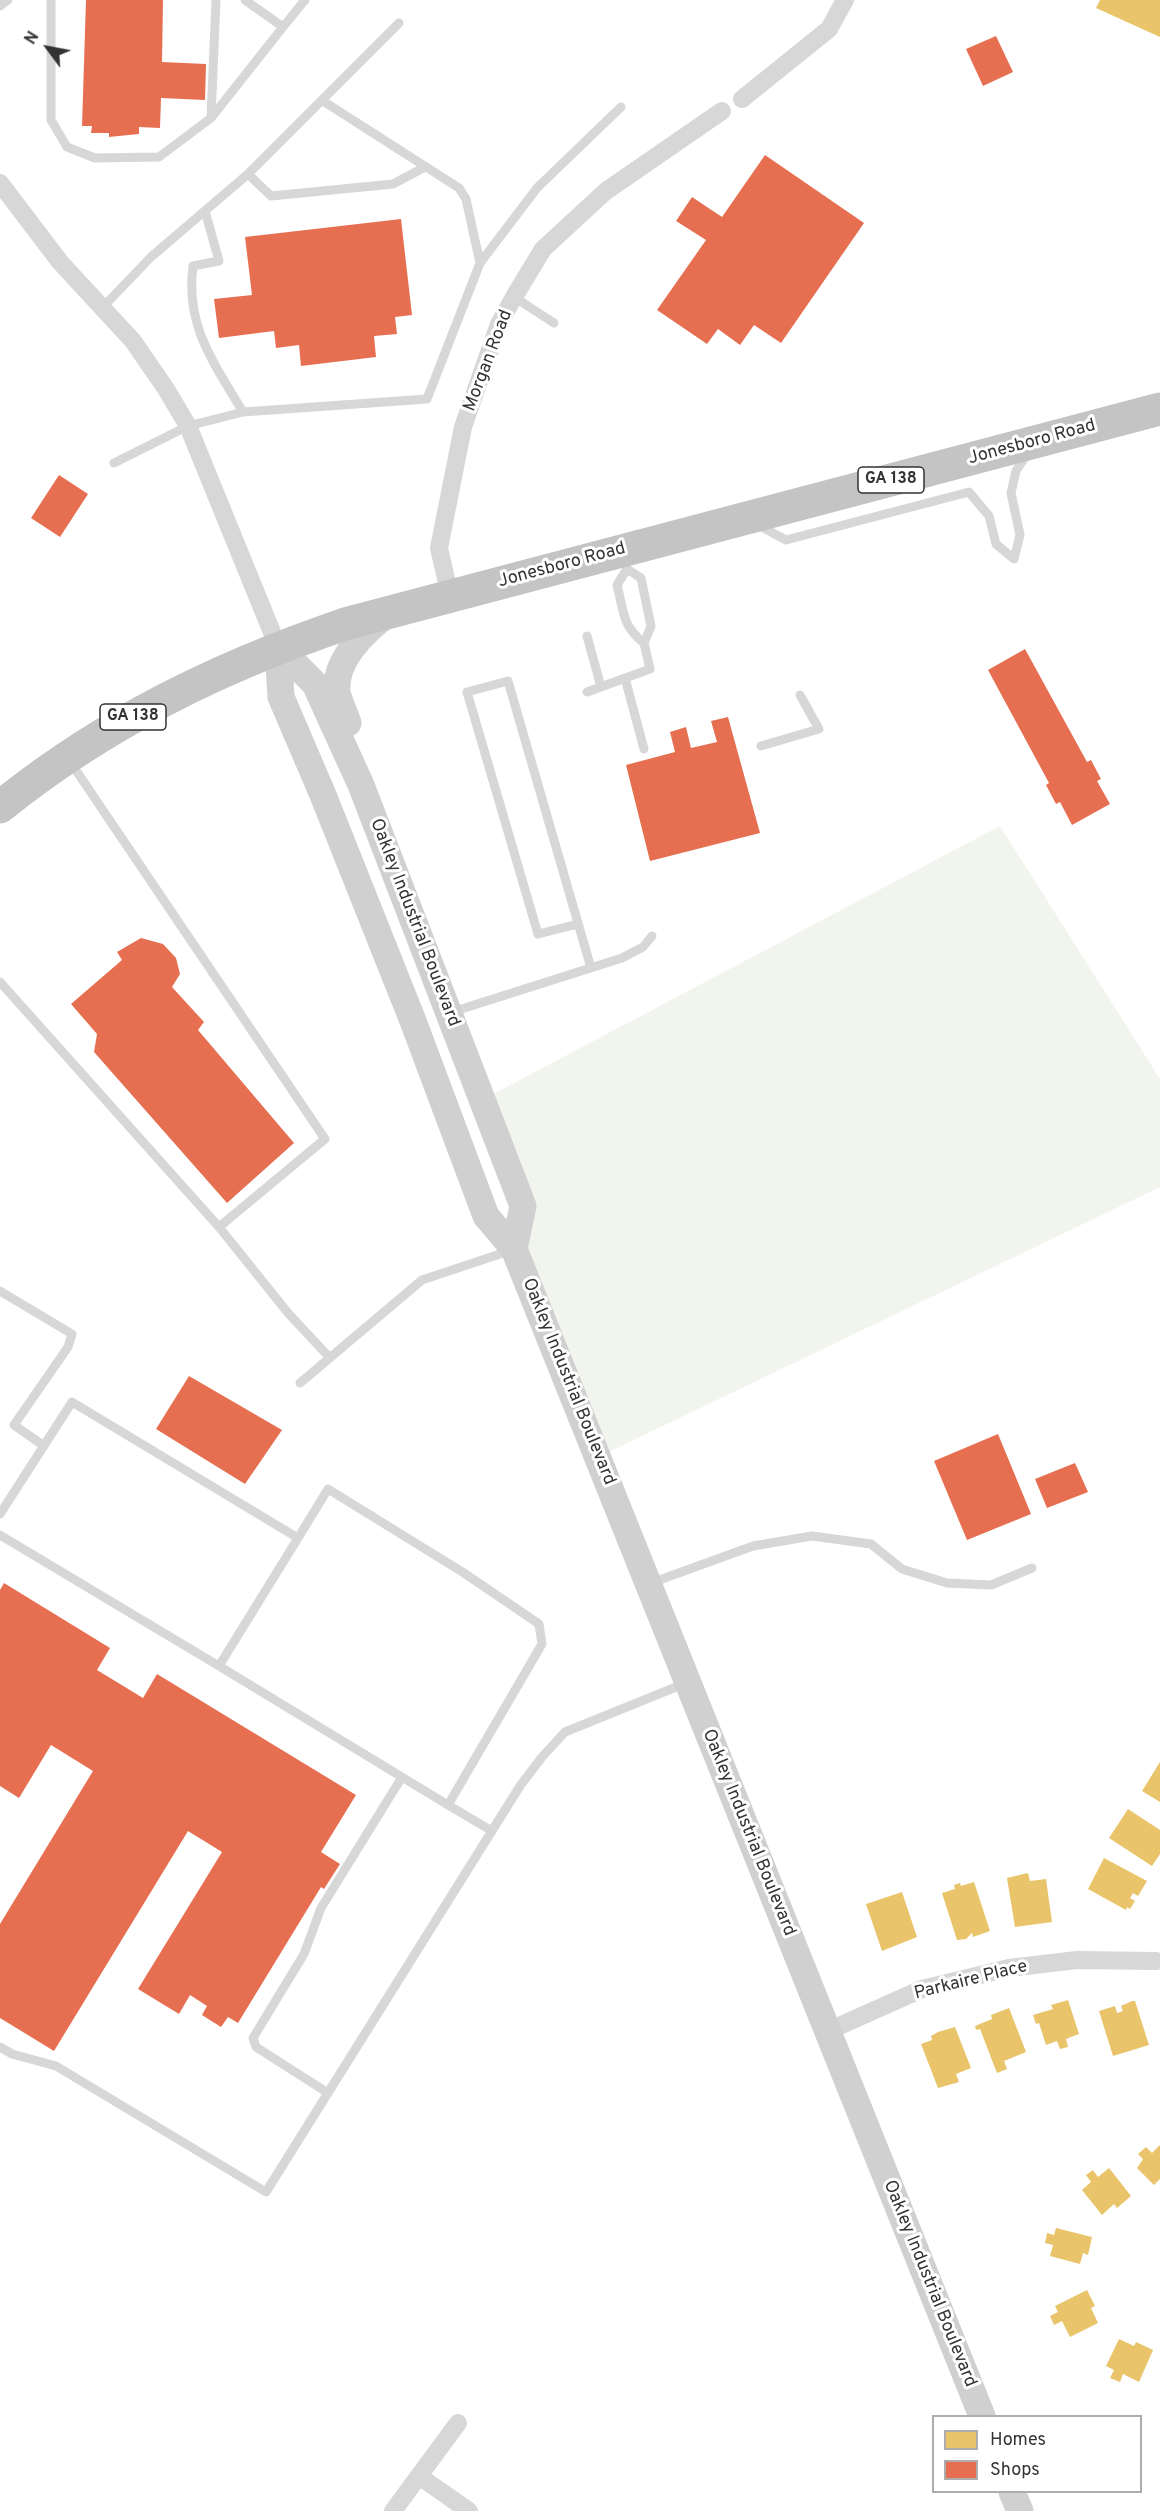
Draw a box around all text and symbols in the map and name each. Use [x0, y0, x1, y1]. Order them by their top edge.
north arrow [18, 18, 78, 78]
text: N [21, 28, 44, 49]
street label: Morgan Road [460, 307, 518, 415]
street label: Jonesboro Road [966, 416, 1098, 470]
road number: GA 138 [858, 467, 924, 493]
street label: Jonesboro Road [496, 539, 628, 593]
road number: GA 138 [100, 704, 166, 730]
street label: Oakley Industrial Boulevard [364, 816, 464, 1030]
street label: Oakley Industrial Boulevard [517, 1275, 619, 1489]
street label: Oakley Industrial Boulevard [697, 1726, 799, 1940]
street label: Parkaire Place [912, 1957, 1030, 2005]
street label: Oakley Industrial Boulevard [878, 2177, 980, 2391]
legend [932, 2415, 1142, 2493]
text: Homes [990, 2429, 1046, 2452]
text: Shops [990, 2459, 1040, 2482]

